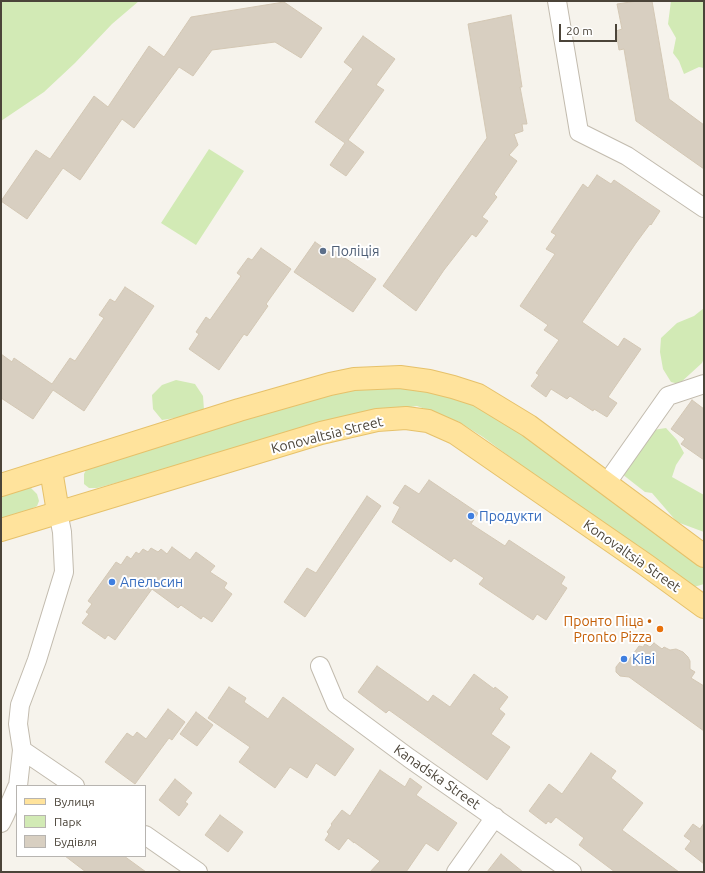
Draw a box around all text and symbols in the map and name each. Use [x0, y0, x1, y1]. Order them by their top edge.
scale bar [561, 16, 619, 42]
text: 20 m [566, 24, 593, 37]
place label: Поліція [331, 243, 380, 259]
marker: Поліція [318, 246, 328, 256]
street label: Konovaltsia Street [269, 413, 385, 457]
place label: Продукти [479, 508, 542, 524]
marker: Продукти [466, 511, 476, 521]
street label: Konovaltsia Street [580, 516, 684, 596]
place label: Апельсин [120, 574, 183, 590]
marker: Апельсин [107, 577, 117, 587]
place label: Пронто Піца • Pronto Pizza [564, 613, 652, 646]
marker: Пронто Піца • Pronto Pizza [655, 624, 665, 634]
place label: Ківі [632, 651, 655, 667]
marker: Ківі [619, 654, 629, 664]
street label: Kanadska Street [391, 741, 483, 813]
legend [16, 785, 146, 857]
text: Вулиця [54, 795, 95, 808]
text: Парк [54, 815, 82, 828]
text: Будівля [54, 835, 97, 848]

